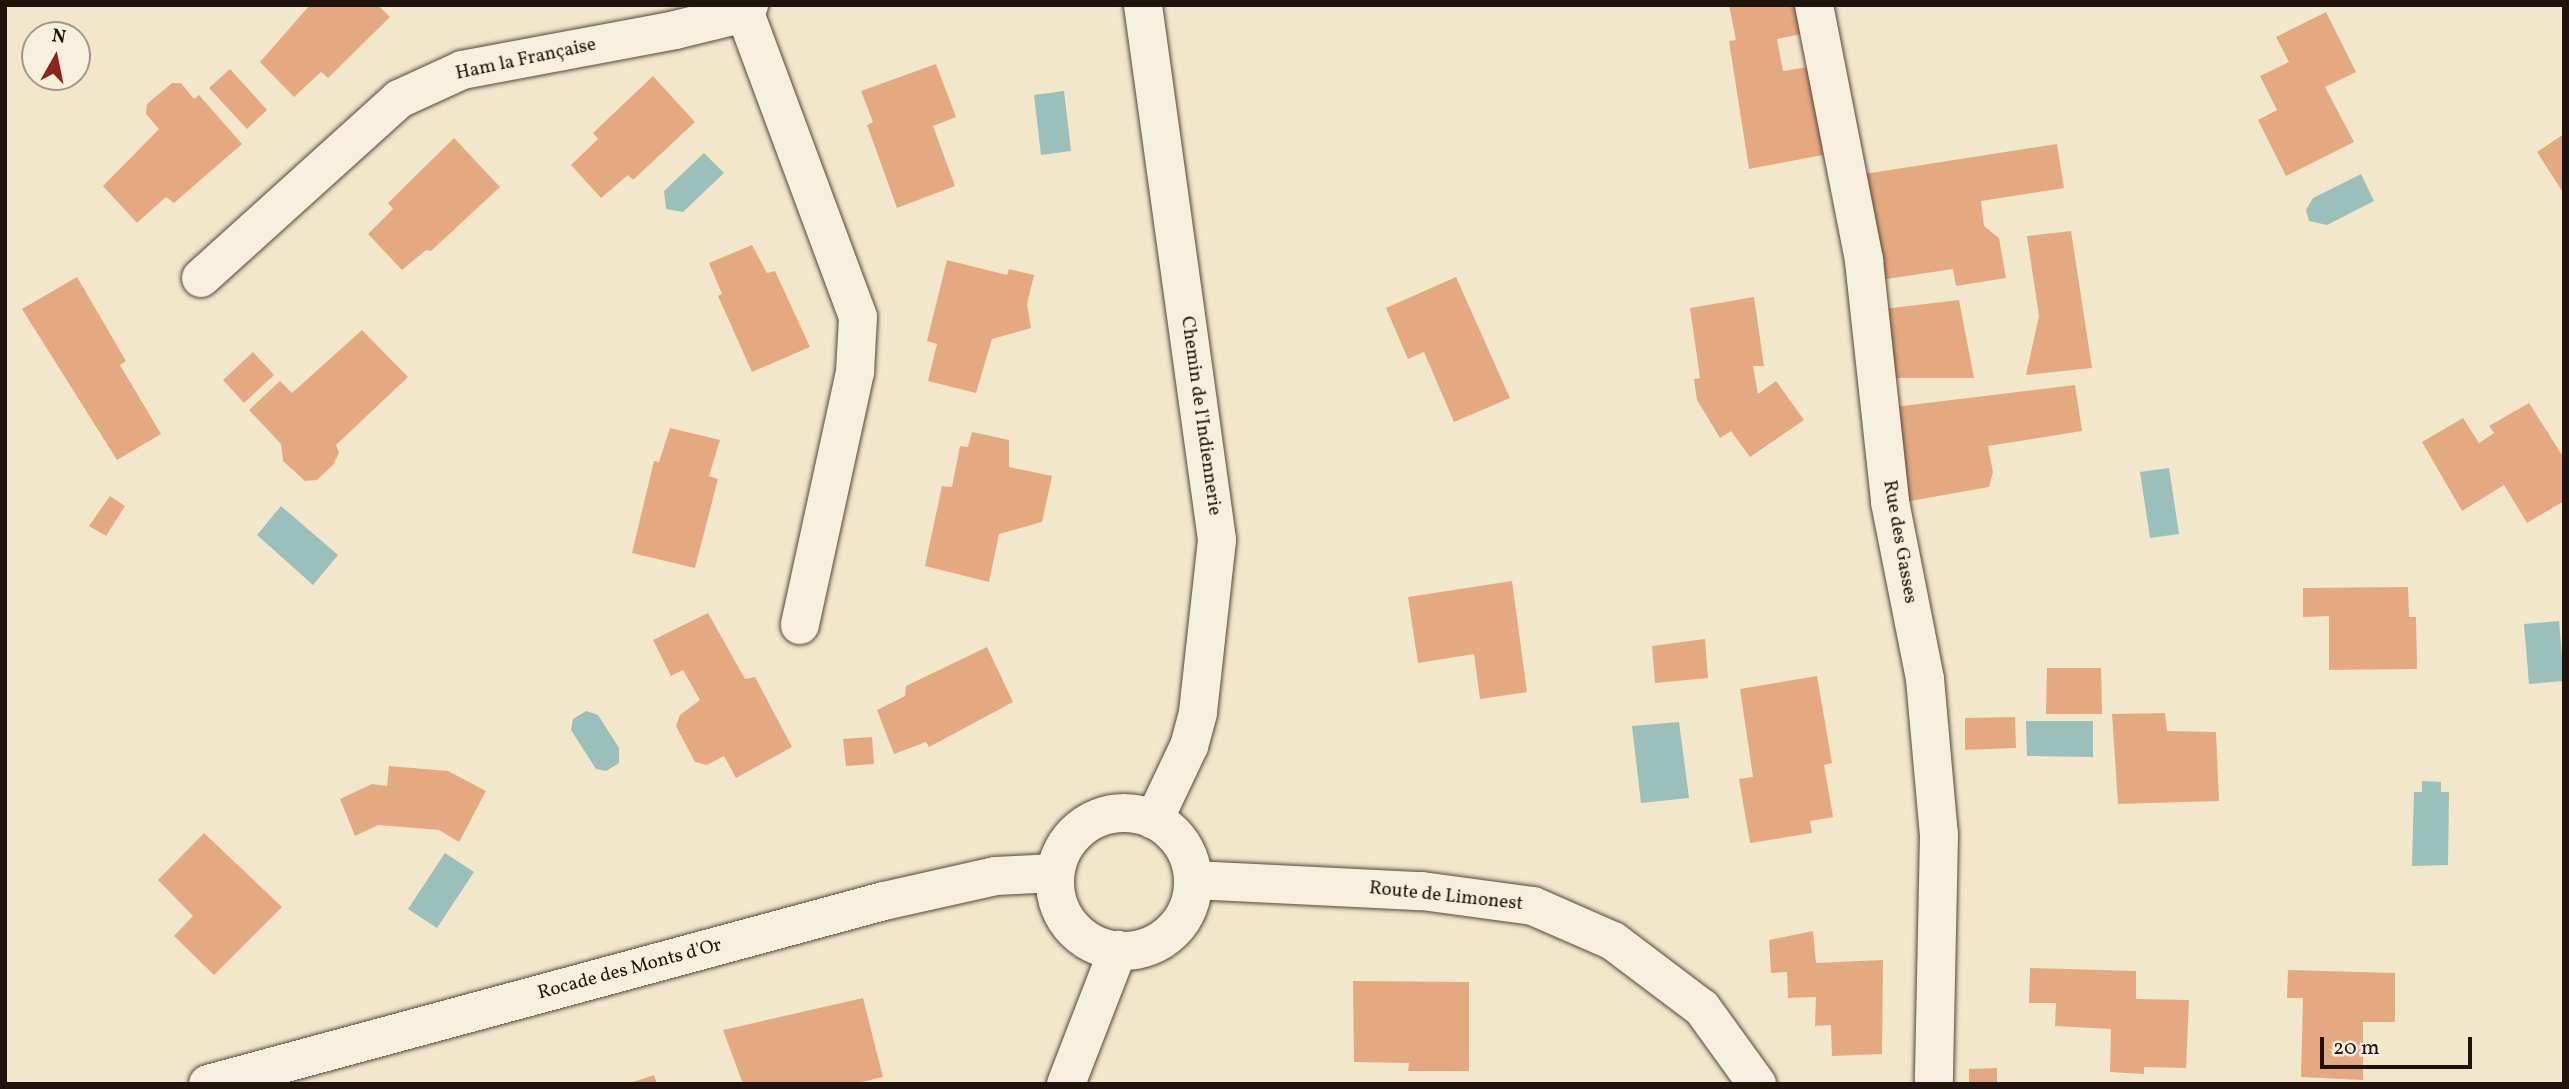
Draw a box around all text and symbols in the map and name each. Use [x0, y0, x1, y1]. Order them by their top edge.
north arrow [21, 21, 91, 91]
text: N [50, 23, 68, 51]
street label: Ham la Française [454, 34, 598, 86]
street label: Chemin de l'Indiennerie [1175, 315, 1225, 517]
street label: Rue des Gasses [1877, 479, 1921, 605]
street label: Route de Limonest [1368, 878, 1524, 916]
street label: Rocade des Monts d'Or [536, 934, 724, 1006]
scale bar [2324, 1023, 2476, 1066]
text: 20 m [2333, 1034, 2379, 1063]

